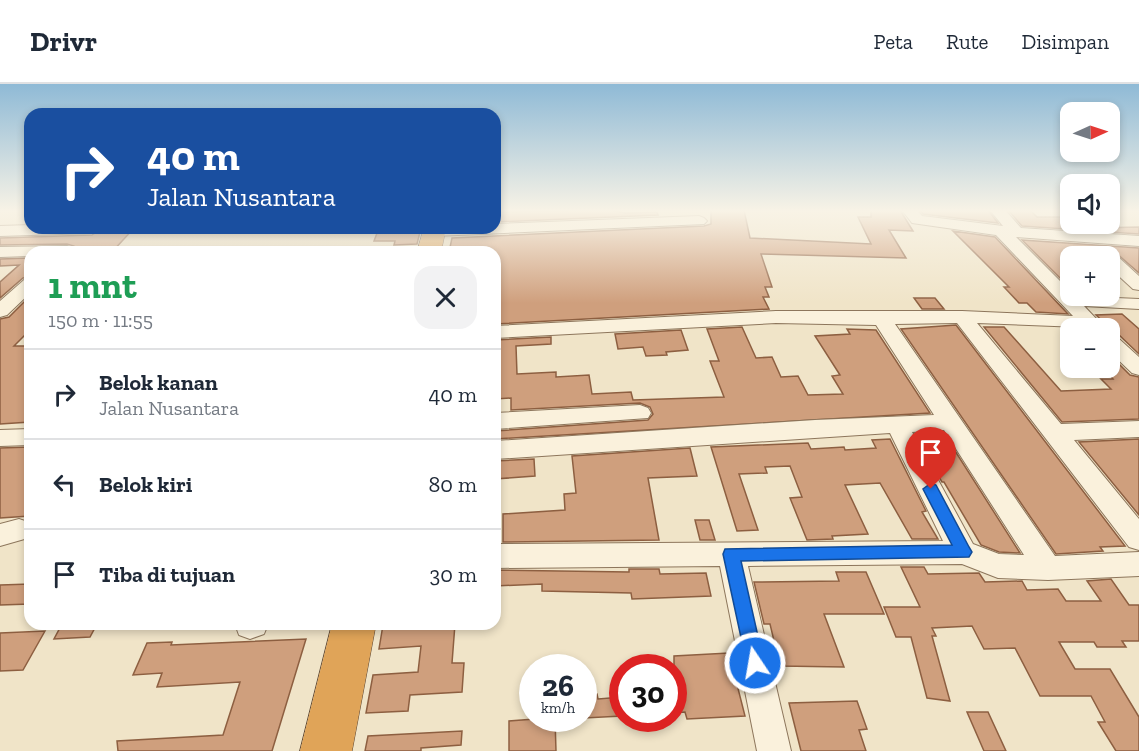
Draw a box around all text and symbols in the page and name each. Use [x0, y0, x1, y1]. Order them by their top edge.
text: Drivr [30, 25, 97, 58]
text: Peta [874, 29, 913, 54]
text: Rute [946, 29, 988, 54]
text: Disimpan [1021, 29, 1109, 54]
north arrow [1060, 102, 1120, 162]
map controls [1060, 102, 1120, 378]
text: 40 m [147, 130, 240, 181]
icon: right [48, 132, 126, 210]
button: sound [1060, 174, 1120, 234]
text: Jalan Nusantara [147, 181, 336, 213]
button: + [1060, 246, 1120, 306]
text: 1 mnt [48, 264, 137, 307]
button: close [414, 266, 477, 329]
text: 150 m · 11:55 [48, 308, 153, 332]
button: − [1060, 318, 1120, 378]
text: Belok kanan [99, 369, 218, 396]
icon: right [48, 378, 81, 411]
text: 40 m [428, 381, 477, 408]
text: Jalan Nusantara [99, 396, 239, 420]
pin [905, 427, 956, 489]
icon: arrive [914, 436, 947, 469]
icon: left [48, 468, 81, 501]
text: Belok kiri [99, 471, 192, 498]
text: 80 m [429, 471, 477, 498]
icon: arrive [48, 558, 81, 591]
text: Tiba di tujuan [99, 561, 235, 588]
text: 30 m [430, 561, 477, 588]
position arrow [723, 631, 787, 695]
speed limit sign: 30 [609, 654, 687, 732]
text: 26 [542, 668, 574, 704]
text: km/h [541, 699, 575, 717]

